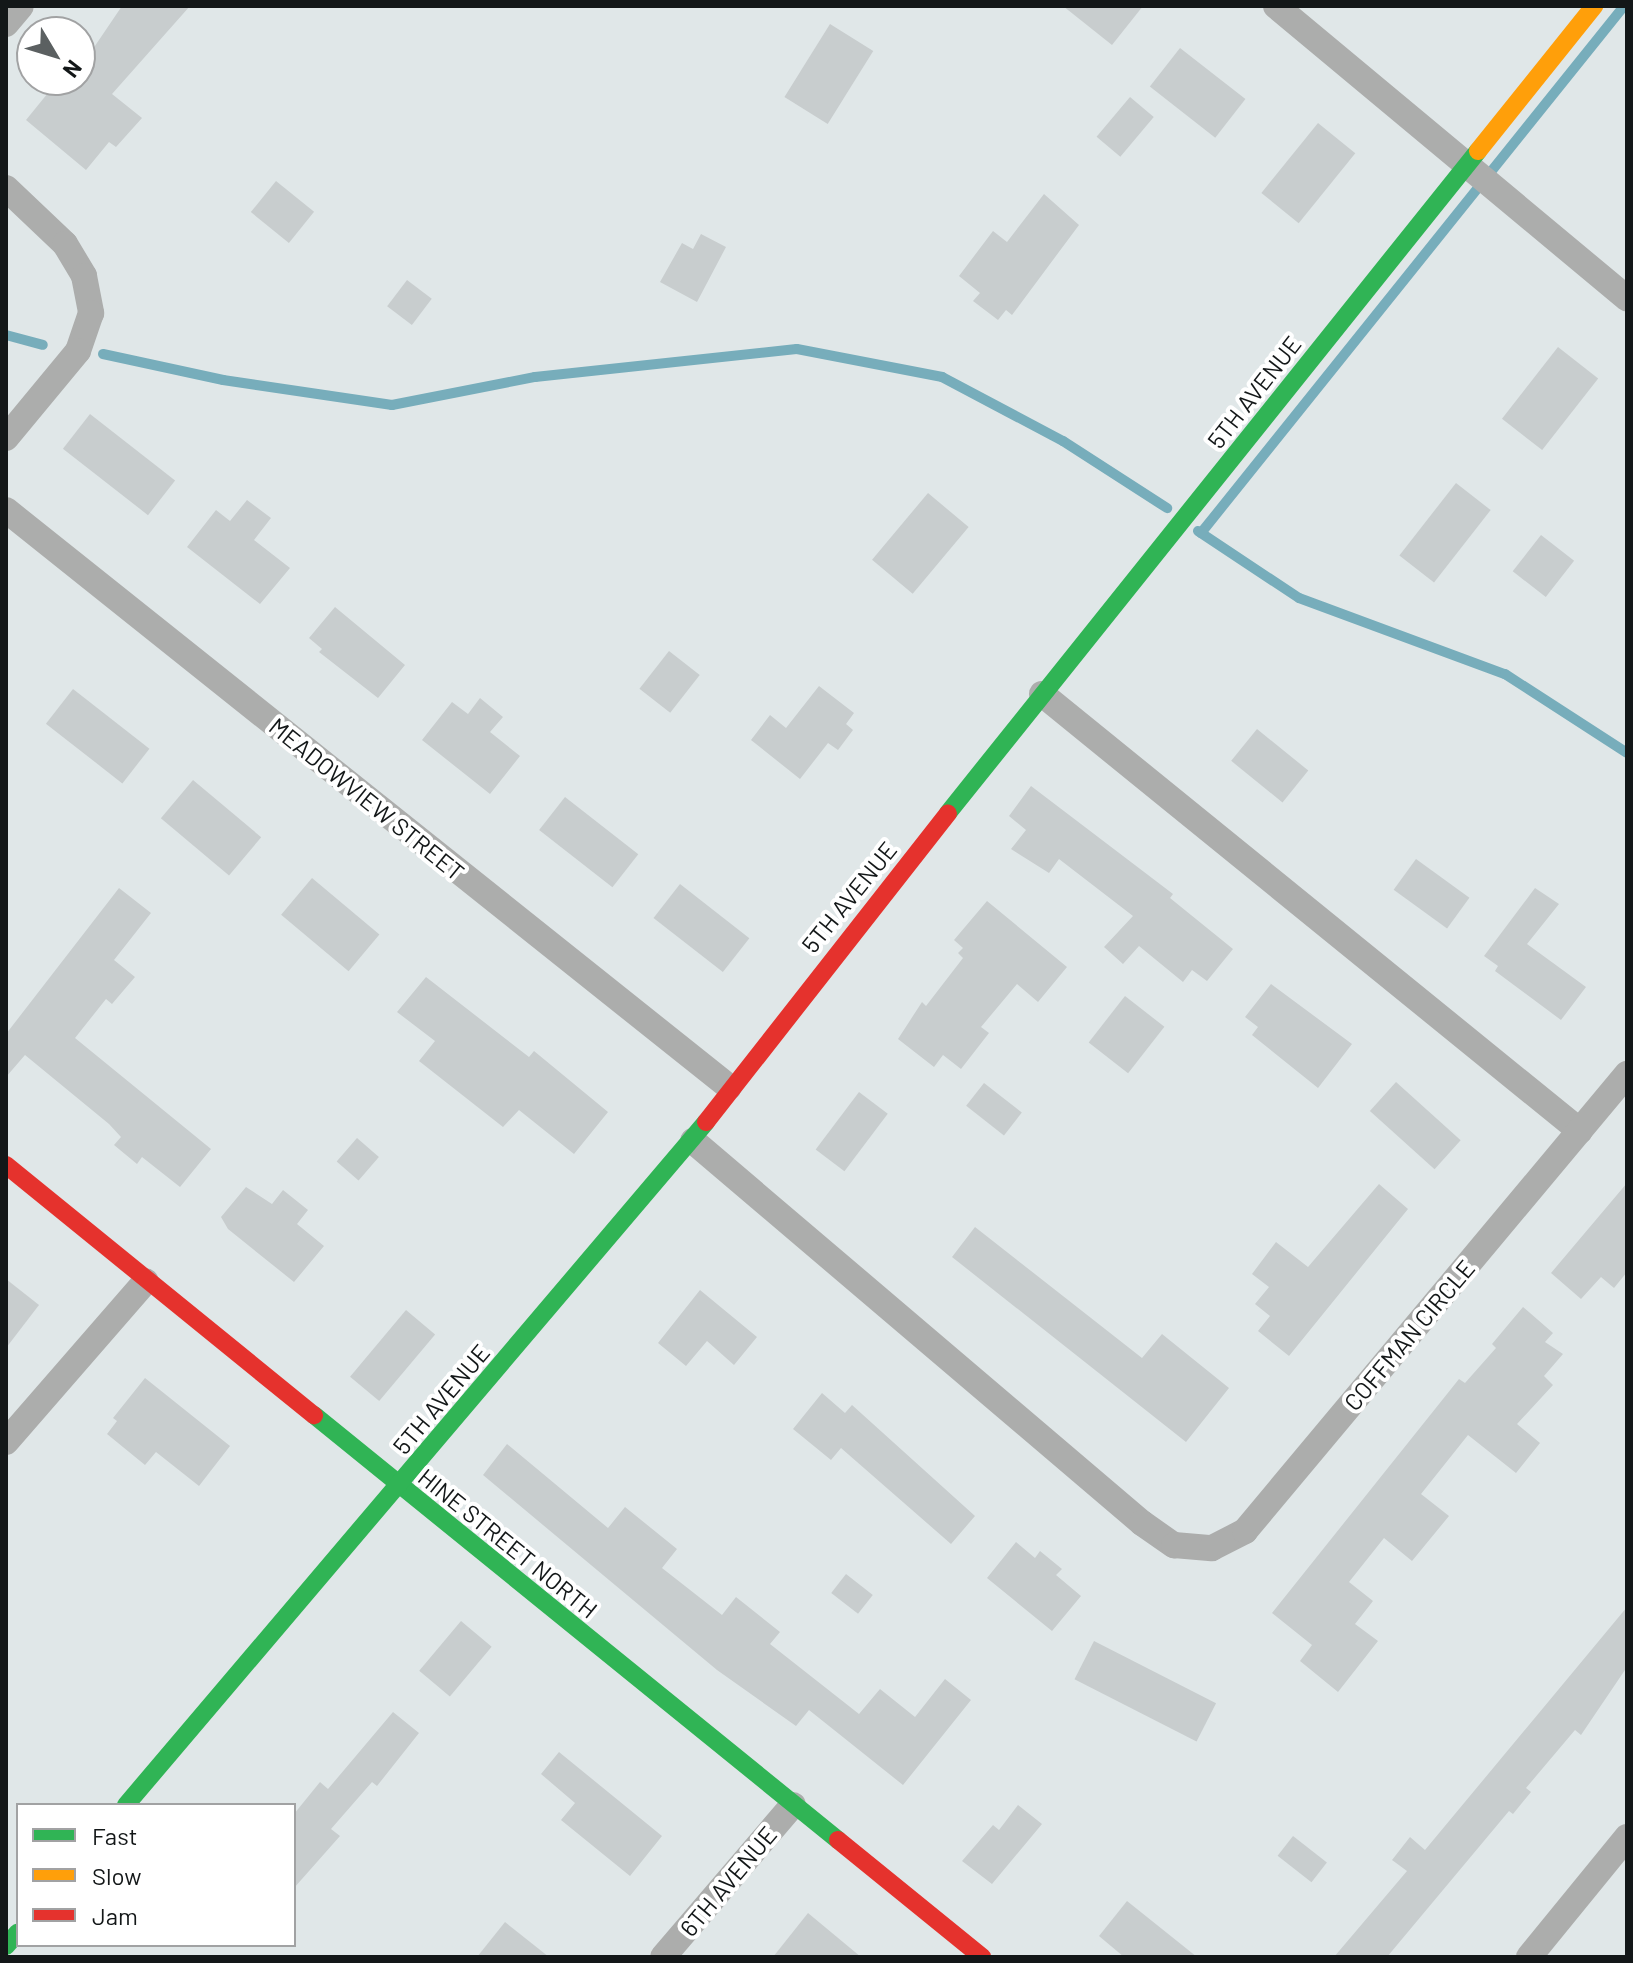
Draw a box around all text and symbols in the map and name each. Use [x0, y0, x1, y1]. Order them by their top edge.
north arrow [16, 16, 96, 96]
text: N [59, 56, 88, 83]
street label: 5TH AVENUE [1201, 330, 1307, 454]
street label: MEADOWVIEW STREET [264, 712, 470, 886]
street label: 5TH AVENUE [795, 836, 903, 958]
street label: COFFMAN CIRCLE [1338, 1254, 1480, 1416]
street label: 5TH AVENUE [387, 1338, 495, 1460]
street label: HINE STREET NORTH [413, 1462, 603, 1624]
legend [16, 1803, 296, 1947]
street label: 6TH AVENUE [674, 1820, 782, 1942]
text: Fast [92, 1821, 137, 1850]
text: Slow [92, 1861, 141, 1890]
text: Jam [92, 1901, 138, 1930]

